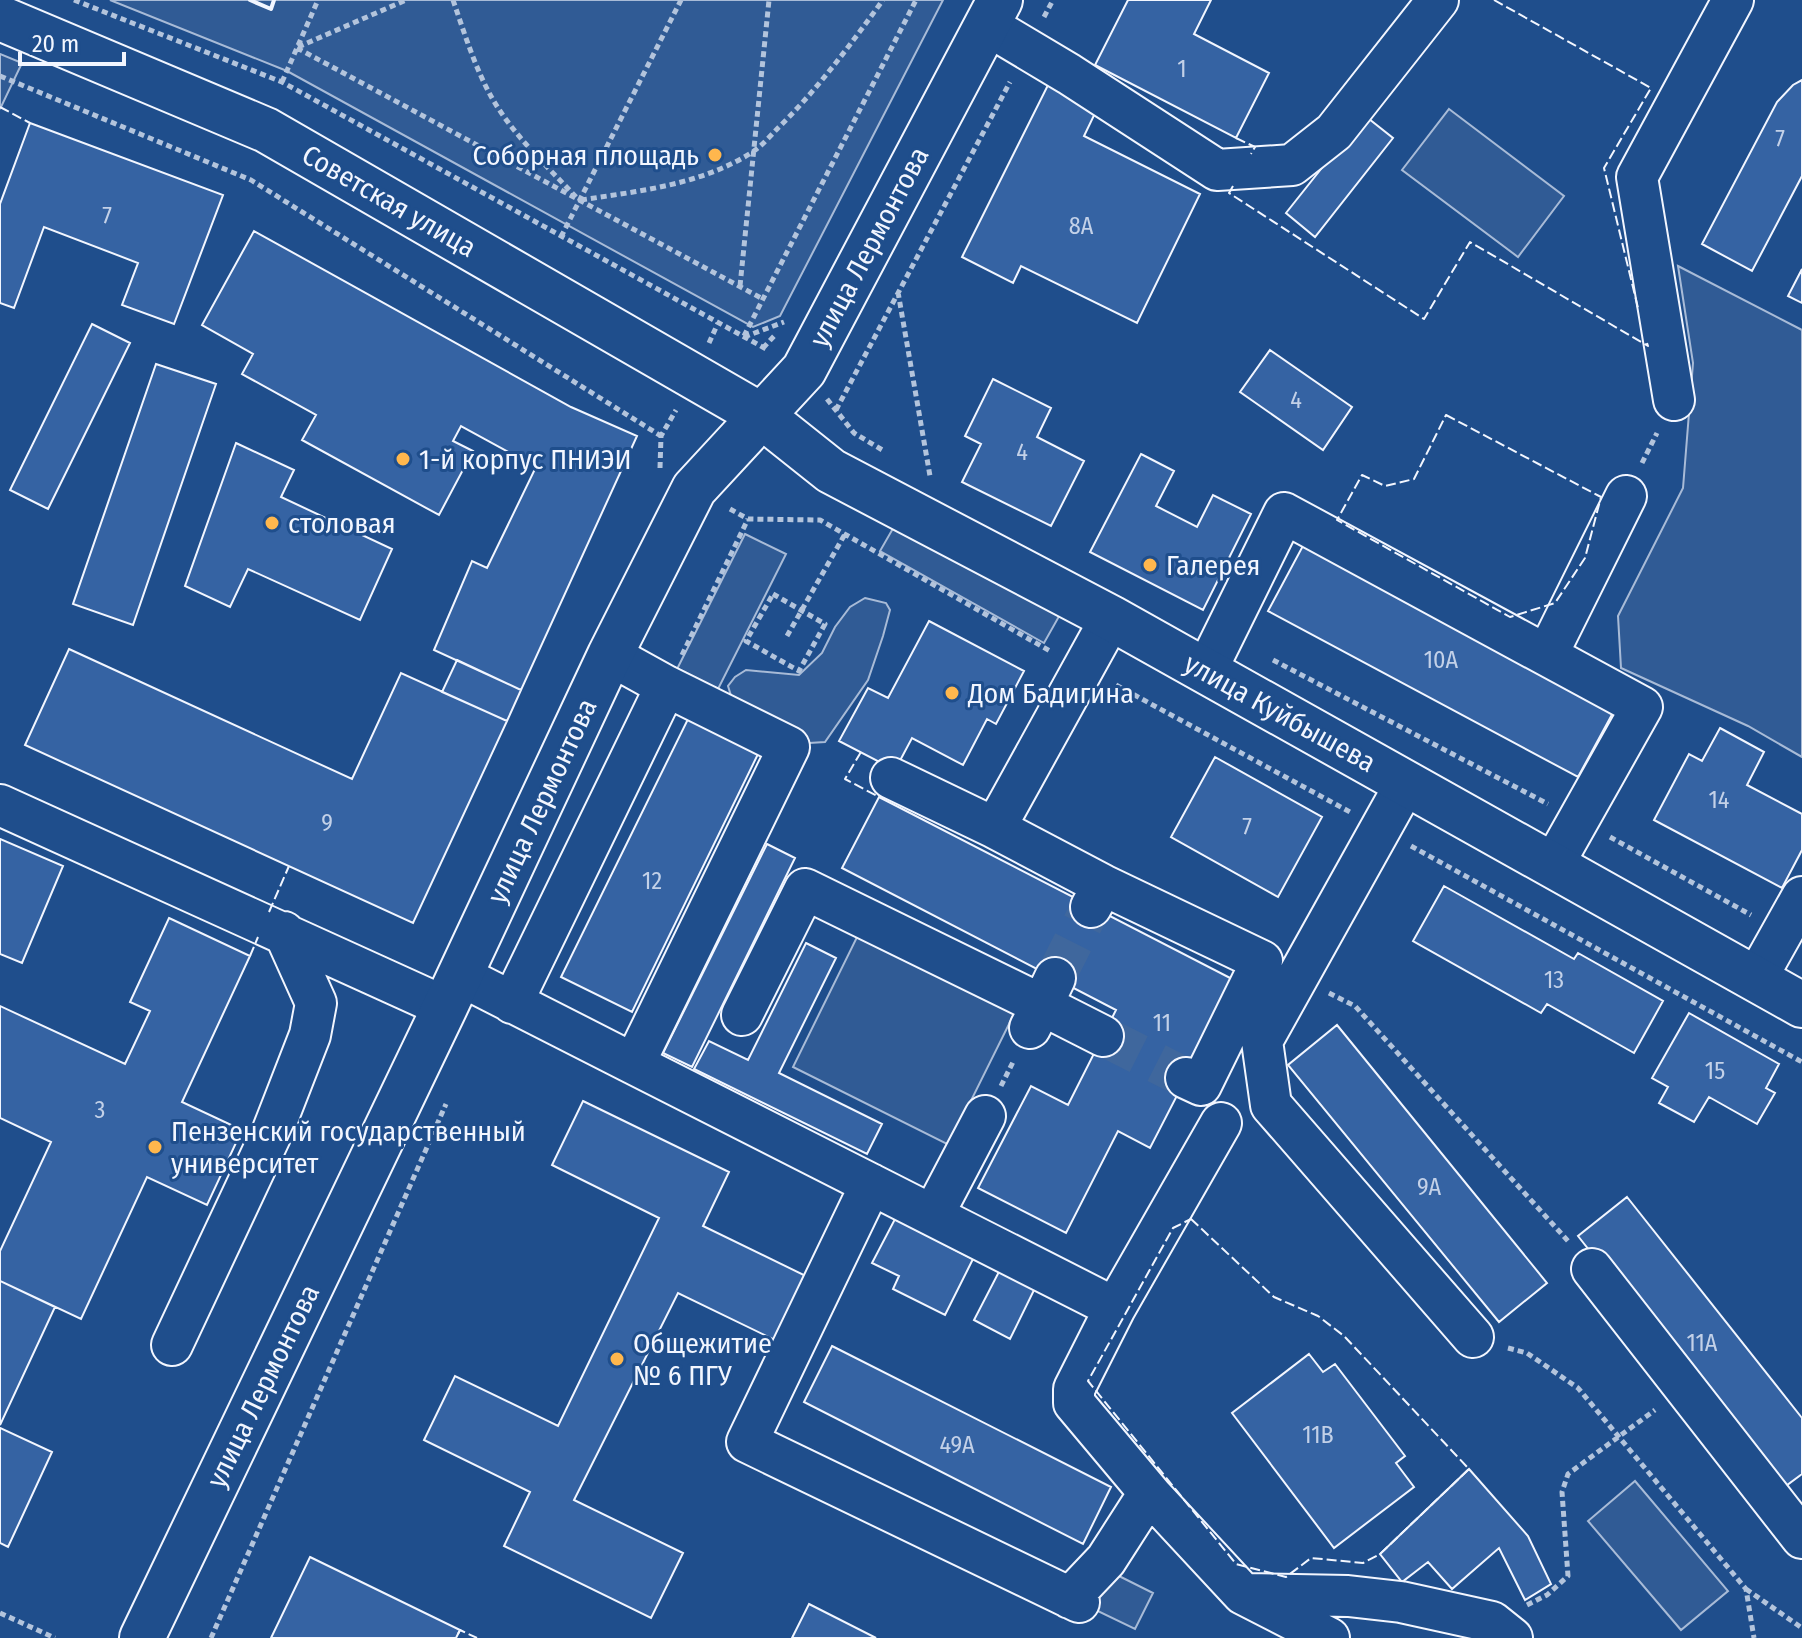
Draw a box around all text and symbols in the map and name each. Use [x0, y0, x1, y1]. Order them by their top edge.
scale bar [20, 16, 124, 66]
text: 20 m [32, 30, 79, 58]
house number: 1 [1177, 55, 1187, 83]
house number: 7 [1775, 125, 1785, 153]
street label: Советская улица [296, 138, 482, 264]
place label: Соборная площадь [472, 139, 699, 172]
street label: улица Лермонтова [802, 141, 936, 353]
marker: Соборная площадь [706, 146, 724, 164]
house number: 7 [102, 202, 112, 230]
house number: 8А [1069, 212, 1094, 240]
house number: 4 [1290, 386, 1302, 414]
house number: 4 [1016, 438, 1028, 466]
place label: 1-й корпус ПНИЭИ [419, 443, 632, 476]
marker: 1-й корпус ПНИЭИ [394, 450, 412, 468]
place label: столовая [288, 507, 396, 540]
marker: столовая [263, 514, 281, 532]
place label: Галерея [1166, 549, 1260, 582]
marker: Галерея [1141, 556, 1159, 574]
house number: 10А [1424, 646, 1459, 674]
street label: улица Куйбышева [1179, 647, 1381, 779]
place label: Дом Бадигина [967, 677, 1134, 710]
marker: Дом Бадигина [943, 684, 961, 702]
street label: улица Лермонтова [480, 694, 604, 908]
house number: 14 [1709, 786, 1729, 814]
house number: 9 [321, 809, 333, 837]
house number: 7 [1242, 813, 1252, 841]
house number: 12 [642, 867, 662, 895]
house number: 13 [1544, 966, 1564, 994]
house number: 11 [1153, 1009, 1171, 1037]
house number: 15 [1705, 1057, 1725, 1085]
house number: 3 [95, 1096, 105, 1124]
place label: Пензенский государственный университет [171, 1115, 526, 1180]
marker: Пензенский государственный университет [146, 1138, 164, 1156]
house number: 9А [1417, 1173, 1441, 1201]
street label: улица Лермонтова [200, 1279, 326, 1493]
place label: Общежитие № 6 ПГУ [633, 1327, 772, 1392]
house number: 11А [1686, 1329, 1718, 1357]
marker: Общежитие № 6 ПГУ [608, 1350, 626, 1368]
house number: 11В [1302, 1421, 1334, 1449]
house number: 49А [939, 1431, 975, 1459]

